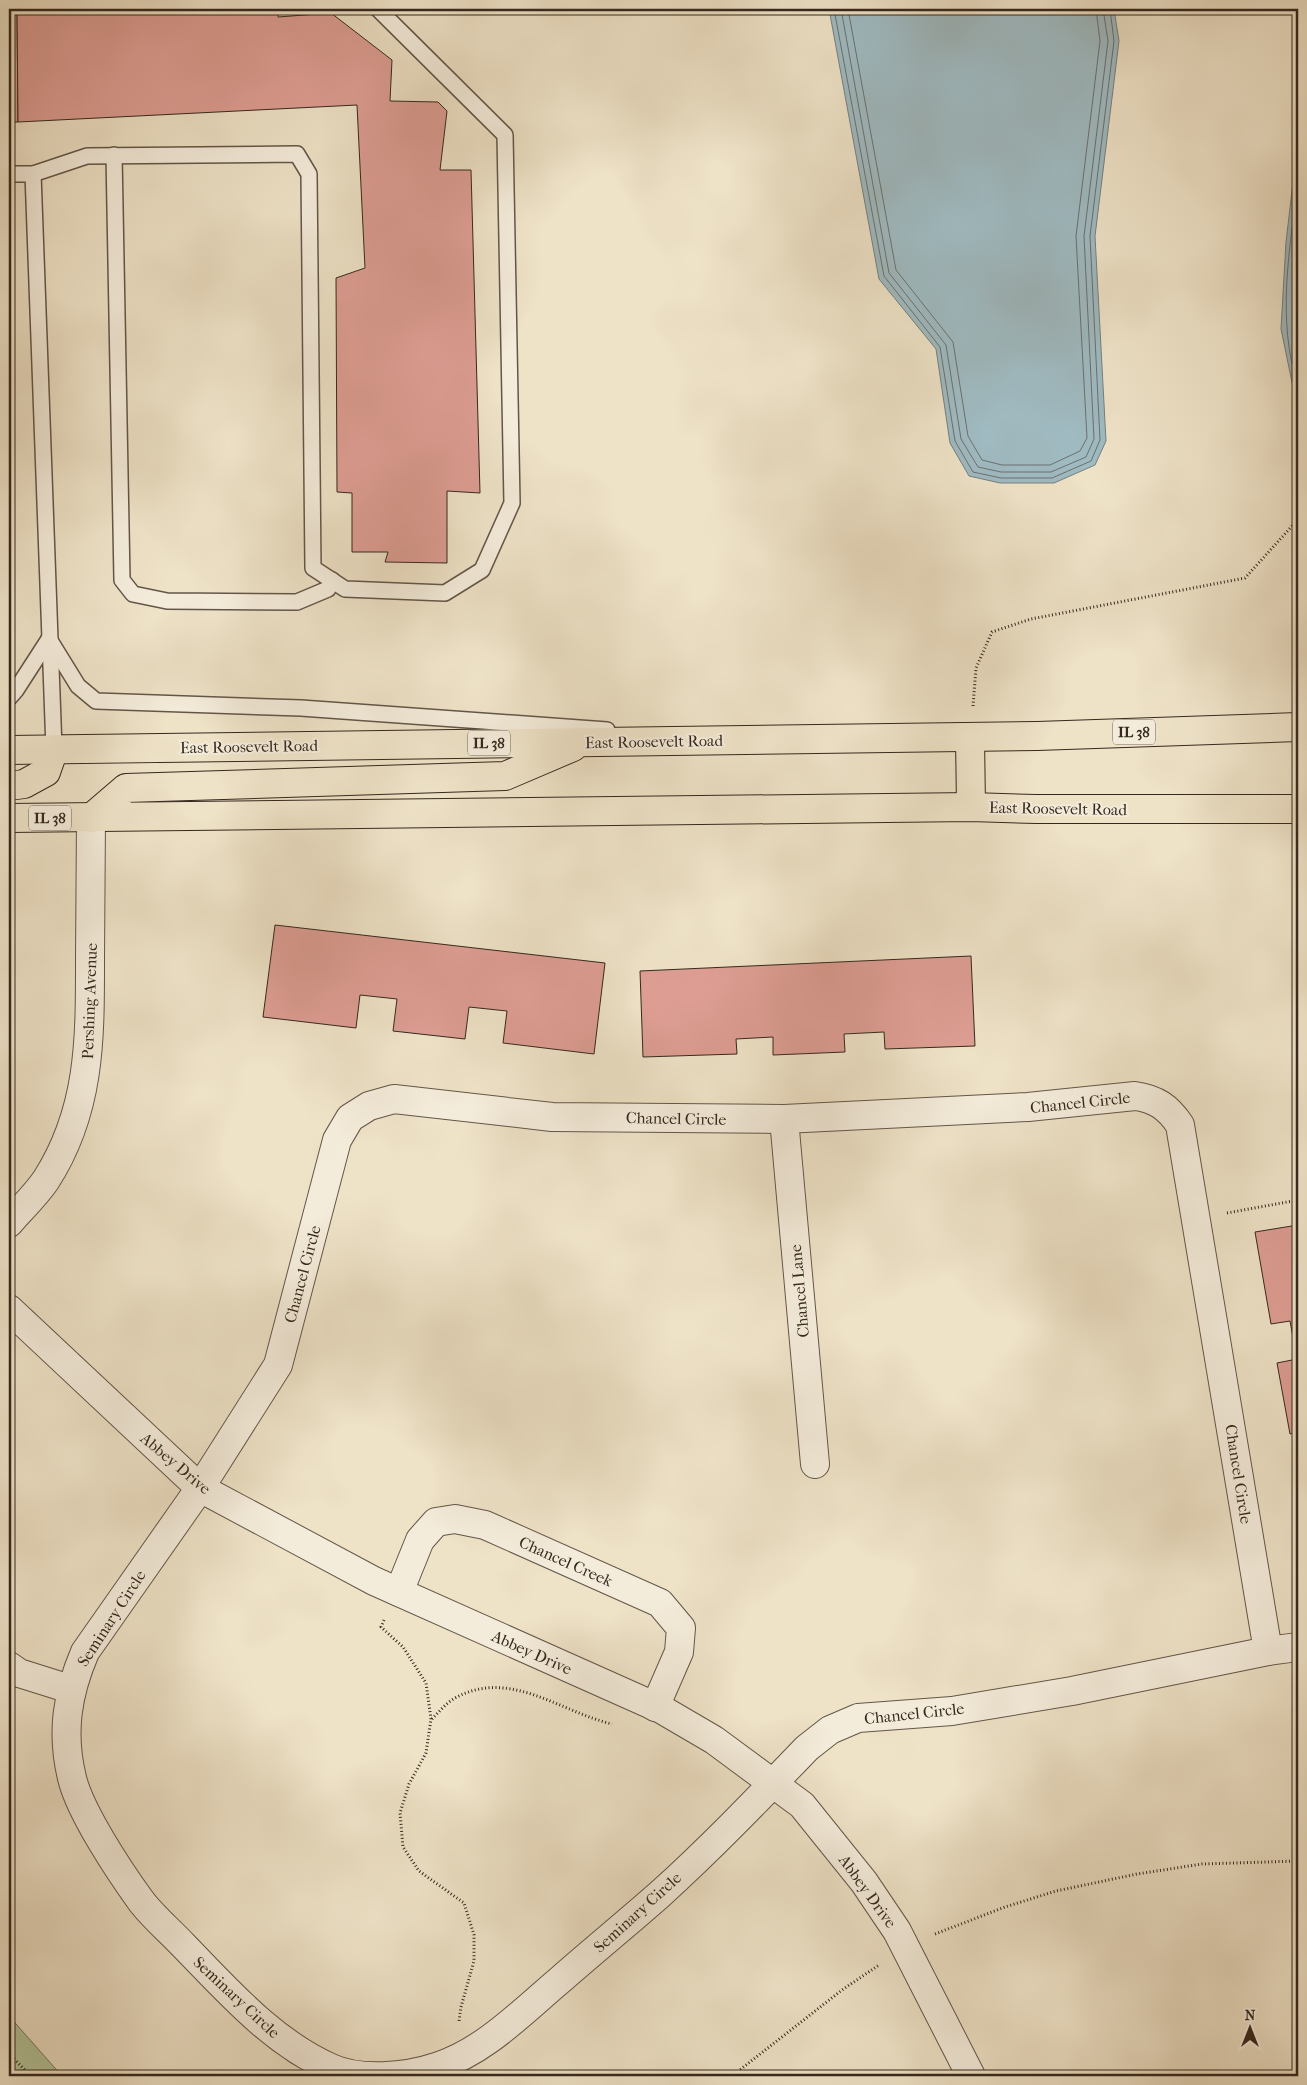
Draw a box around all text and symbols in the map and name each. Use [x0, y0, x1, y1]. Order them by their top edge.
road number: IL 38 [1113, 720, 1155, 744]
road number: IL 38 [468, 730, 510, 756]
street label: East Roosevelt Road [585, 731, 724, 752]
street label: East Roosevelt Road [180, 736, 319, 757]
street label: East Roosevelt Road [989, 798, 1127, 819]
road number: IL 38 [29, 806, 71, 830]
street label: Pershing Avenue [78, 942, 101, 1060]
street label: Chancel Circle [1029, 1088, 1131, 1117]
street label: Chancel Circle [626, 1108, 726, 1129]
street label: Chancel Circle [280, 1223, 325, 1325]
street label: Chancel Lane [786, 1244, 813, 1338]
street label: Chancel Circle [1221, 1423, 1256, 1525]
street label: Abbey Drive [136, 1428, 215, 1498]
street label: Chancel Creek [516, 1532, 616, 1591]
street label: Seminary Circle [73, 1566, 150, 1670]
street label: Abbey Drive [488, 1626, 575, 1679]
street label: Chancel Circle [863, 1699, 965, 1728]
street label: Abbey Drive [834, 1850, 901, 1932]
street label: Seminary Circle [590, 1868, 685, 1957]
street label: Seminary Circle [190, 1953, 284, 2042]
north arrow [1224, 2002, 1274, 2052]
text: N [1245, 2007, 1256, 2024]

